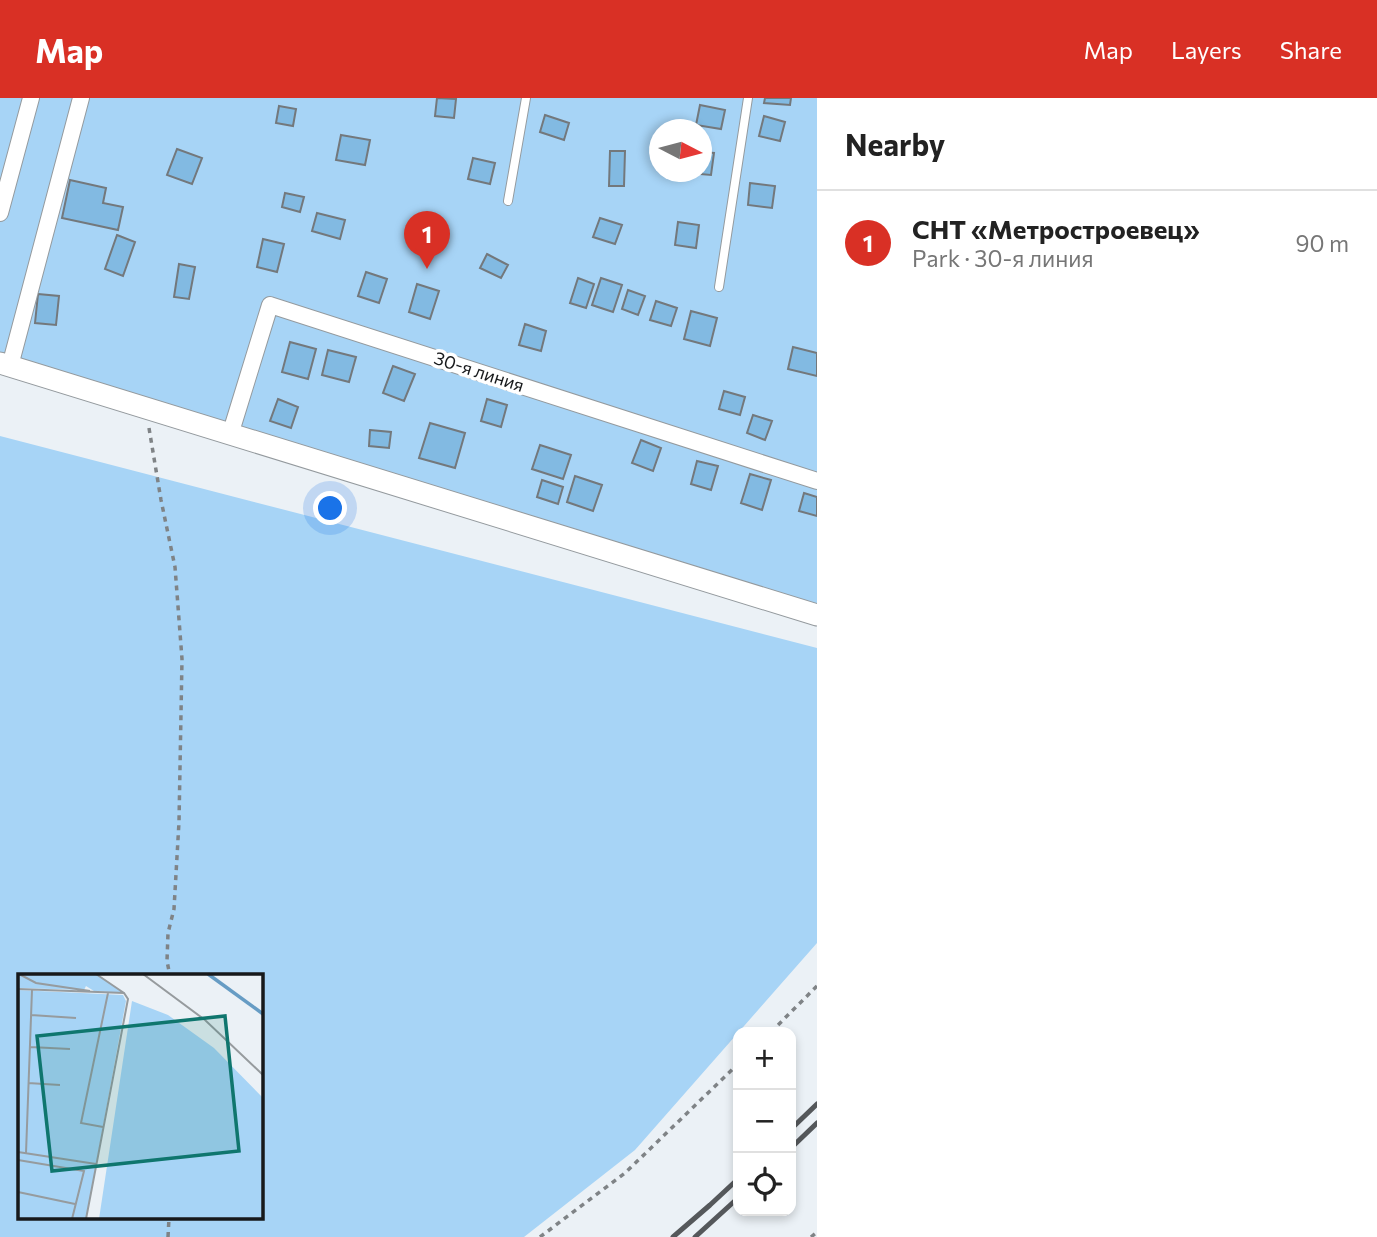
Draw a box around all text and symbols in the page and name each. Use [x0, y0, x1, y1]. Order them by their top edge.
text: Map [35, 29, 103, 70]
text: Map [1084, 35, 1133, 64]
text: Layers [1171, 35, 1242, 64]
text: Share [1280, 35, 1342, 64]
north arrow [649, 119, 712, 182]
text: Nearby [845, 125, 945, 162]
pin: 1 [404, 211, 450, 269]
text: СНТ «Метростроевец» [912, 213, 1200, 244]
text: 1 [863, 229, 873, 257]
text: 90 m [1296, 229, 1349, 257]
text: Park · 30-я линия [912, 244, 1094, 272]
street label: 30-я линия [432, 346, 527, 396]
your location [313, 491, 347, 525]
inset map [18, 974, 262, 1220]
map controls [733, 1027, 796, 1216]
button: + [733, 1027, 796, 1090]
button: − [733, 1090, 796, 1153]
button: locate [733, 1153, 796, 1216]

